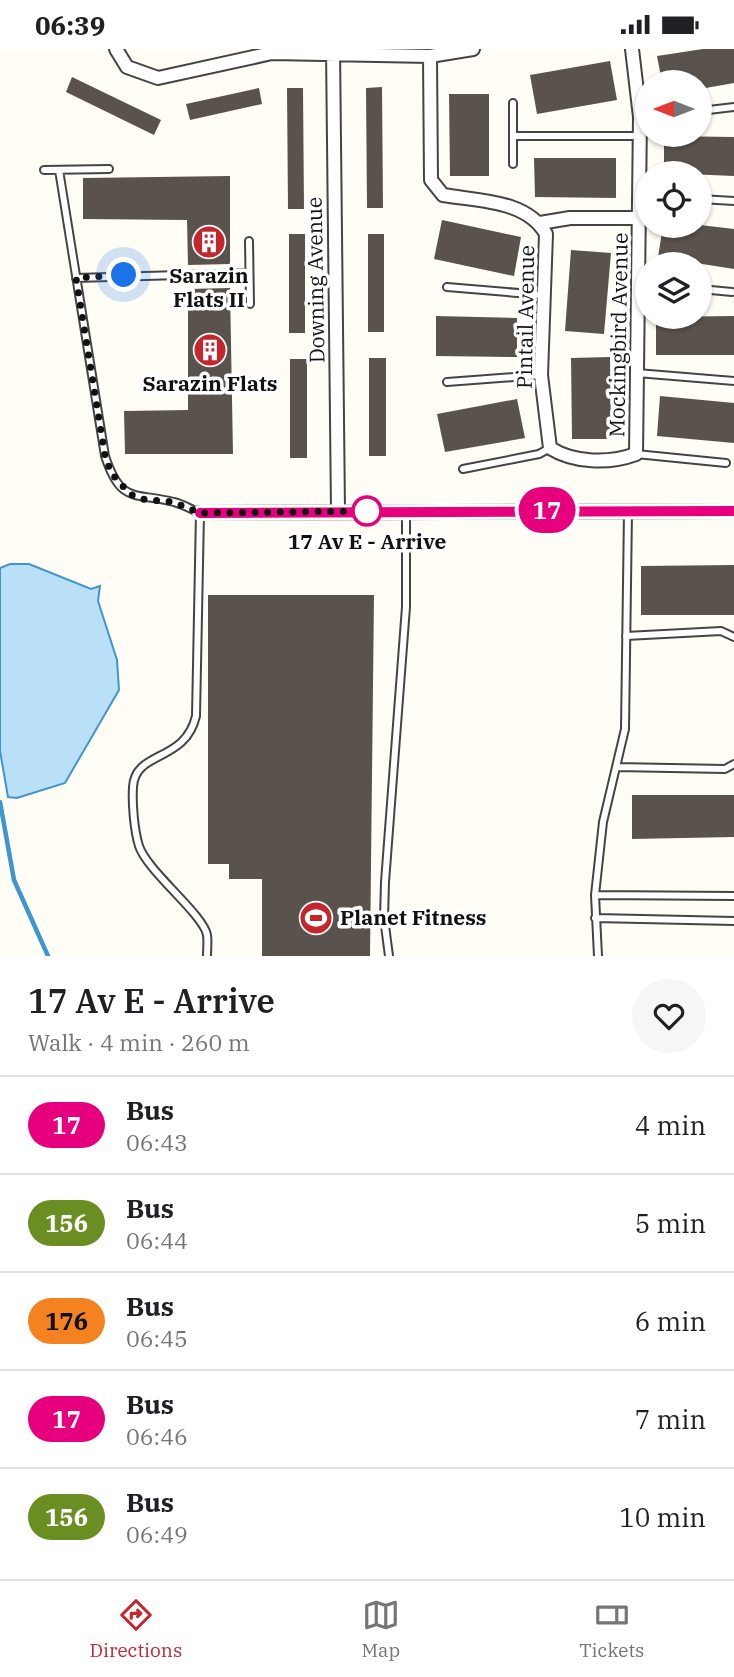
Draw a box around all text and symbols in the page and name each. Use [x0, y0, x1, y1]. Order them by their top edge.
text: 06:39 [35, 8, 105, 42]
north arrow [635, 70, 712, 147]
map controls [635, 70, 712, 329]
button: locate [635, 161, 712, 238]
street label: Downing Avenue [300, 197, 330, 363]
building icon: Sarazin Flats II [190, 223, 228, 261]
street label: Mockingbird Avenue [602, 232, 634, 438]
street label: Pintail Avenue [510, 245, 540, 389]
button: layers [635, 252, 712, 329]
your location [106, 257, 141, 292]
place label: Sarazin Flats II [169, 261, 249, 313]
building icon: Sarazin Flats [191, 331, 229, 369]
place label: Sarazin Flats [143, 369, 277, 397]
line badge: 17 [516, 487, 578, 533]
text: 17 [533, 494, 561, 526]
marker: 17 Av E - Arrive [352, 496, 382, 526]
place label: 17 Av E - Arrive [288, 527, 446, 555]
sports icon: Planet Fitness [297, 899, 335, 937]
place label: Planet Fitness [340, 903, 486, 931]
text: 17 Av E - Arrive [28, 979, 275, 1022]
button: heart [632, 979, 706, 1053]
text: Walk · 4 min · 260 m [28, 1027, 250, 1057]
text: Bus [126, 1093, 174, 1127]
text: 4 min [635, 1108, 706, 1142]
text: 17 [52, 1109, 81, 1141]
text: 06:43 [126, 1127, 188, 1157]
text: Bus [126, 1191, 174, 1225]
text: 5 min [635, 1206, 706, 1240]
text: 156 [45, 1207, 88, 1239]
text: 06:44 [126, 1225, 188, 1255]
text: Bus [126, 1289, 174, 1323]
text: 6 min [635, 1304, 706, 1338]
text: 176 [45, 1305, 88, 1337]
text: 06:45 [126, 1323, 188, 1353]
text: Bus [126, 1387, 174, 1421]
text: 7 min [635, 1402, 706, 1436]
text: 17 [52, 1403, 81, 1435]
text: 06:46 [126, 1421, 188, 1451]
text: Bus [126, 1485, 174, 1519]
text: 10 min [619, 1500, 706, 1534]
text: 156 [45, 1501, 88, 1533]
text: 06:49 [126, 1519, 188, 1549]
tab: Directions [90, 1596, 182, 1662]
tab: Map [361, 1596, 400, 1662]
tab: Tickets [579, 1596, 644, 1662]

